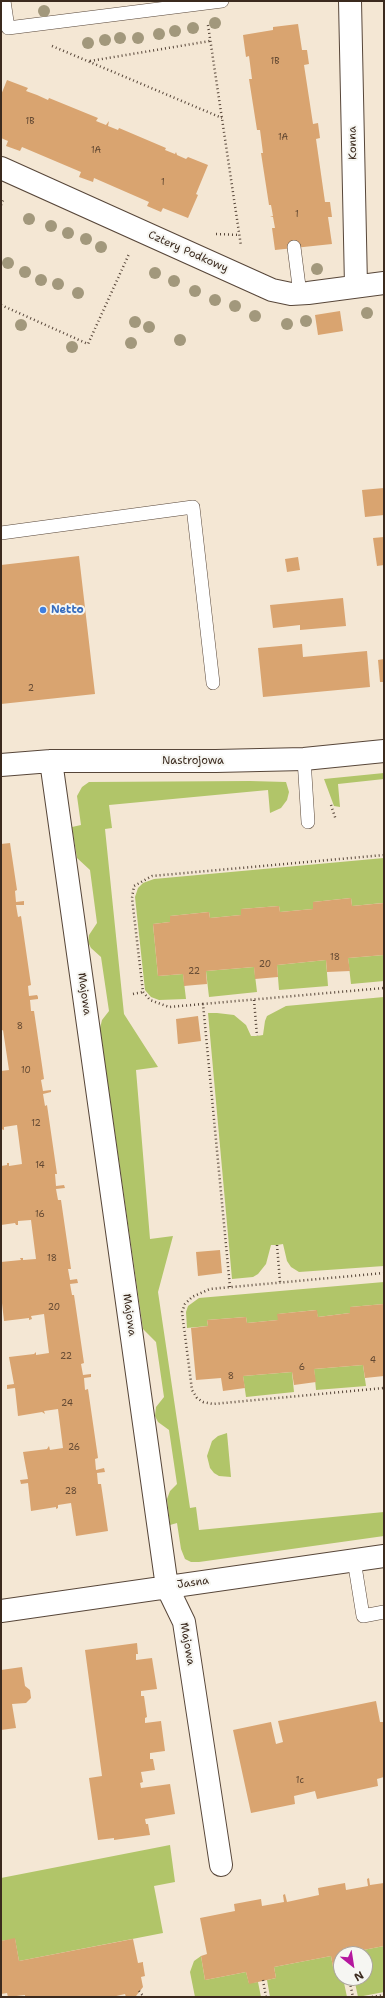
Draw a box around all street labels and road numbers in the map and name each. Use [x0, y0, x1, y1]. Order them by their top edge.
street label: Konna [346, 126, 360, 160]
street label: Cztery Podkowy [146, 228, 230, 276]
street label: Nastrojowa [162, 754, 224, 768]
street label: Majowa [74, 972, 94, 1016]
street label: Majowa [119, 1293, 139, 1337]
street label: Jasna [176, 1574, 210, 1592]
street label: Majowa [177, 1622, 197, 1666]

